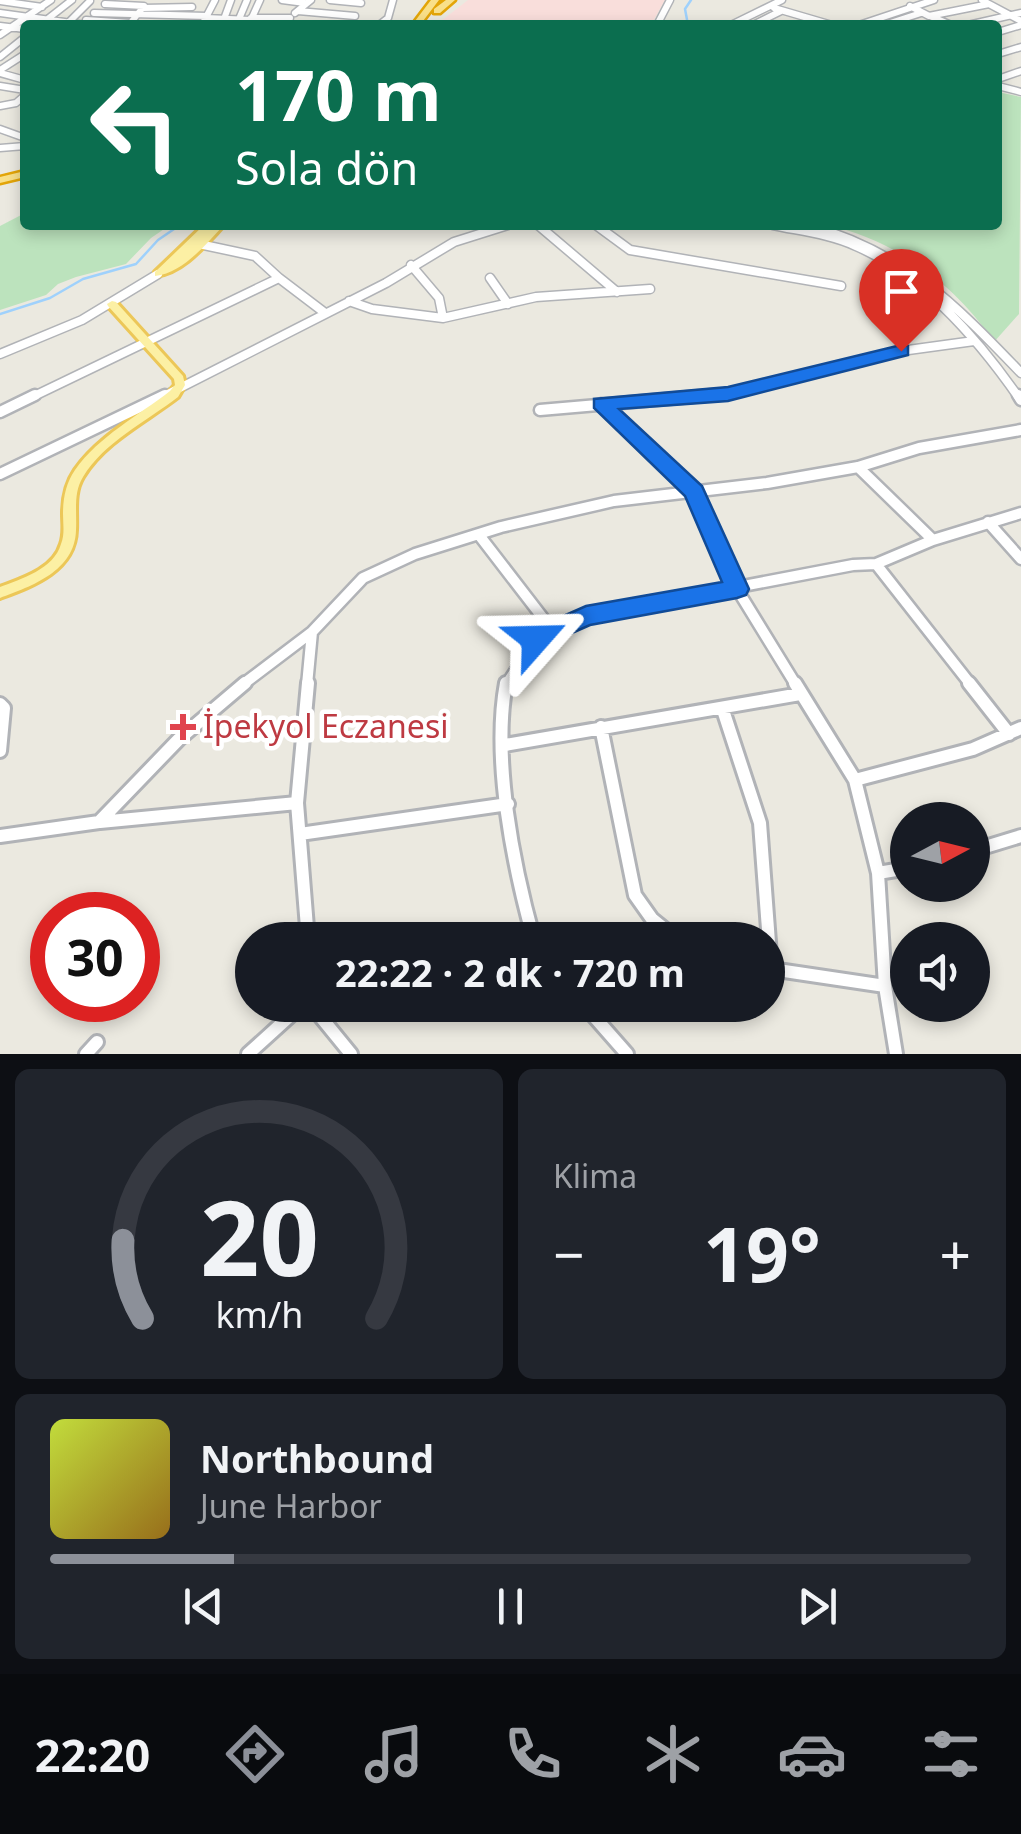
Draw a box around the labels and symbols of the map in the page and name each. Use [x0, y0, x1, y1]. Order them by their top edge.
pin [859, 249, 944, 352]
position arrow [484, 587, 588, 691]
place label: İpekyol Eczanesi [203, 704, 448, 747]
marker: İpekyol Eczanesi [172, 716, 194, 738]
north arrow [890, 802, 990, 902]
speed limit sign: 30 [30, 892, 160, 1022]

